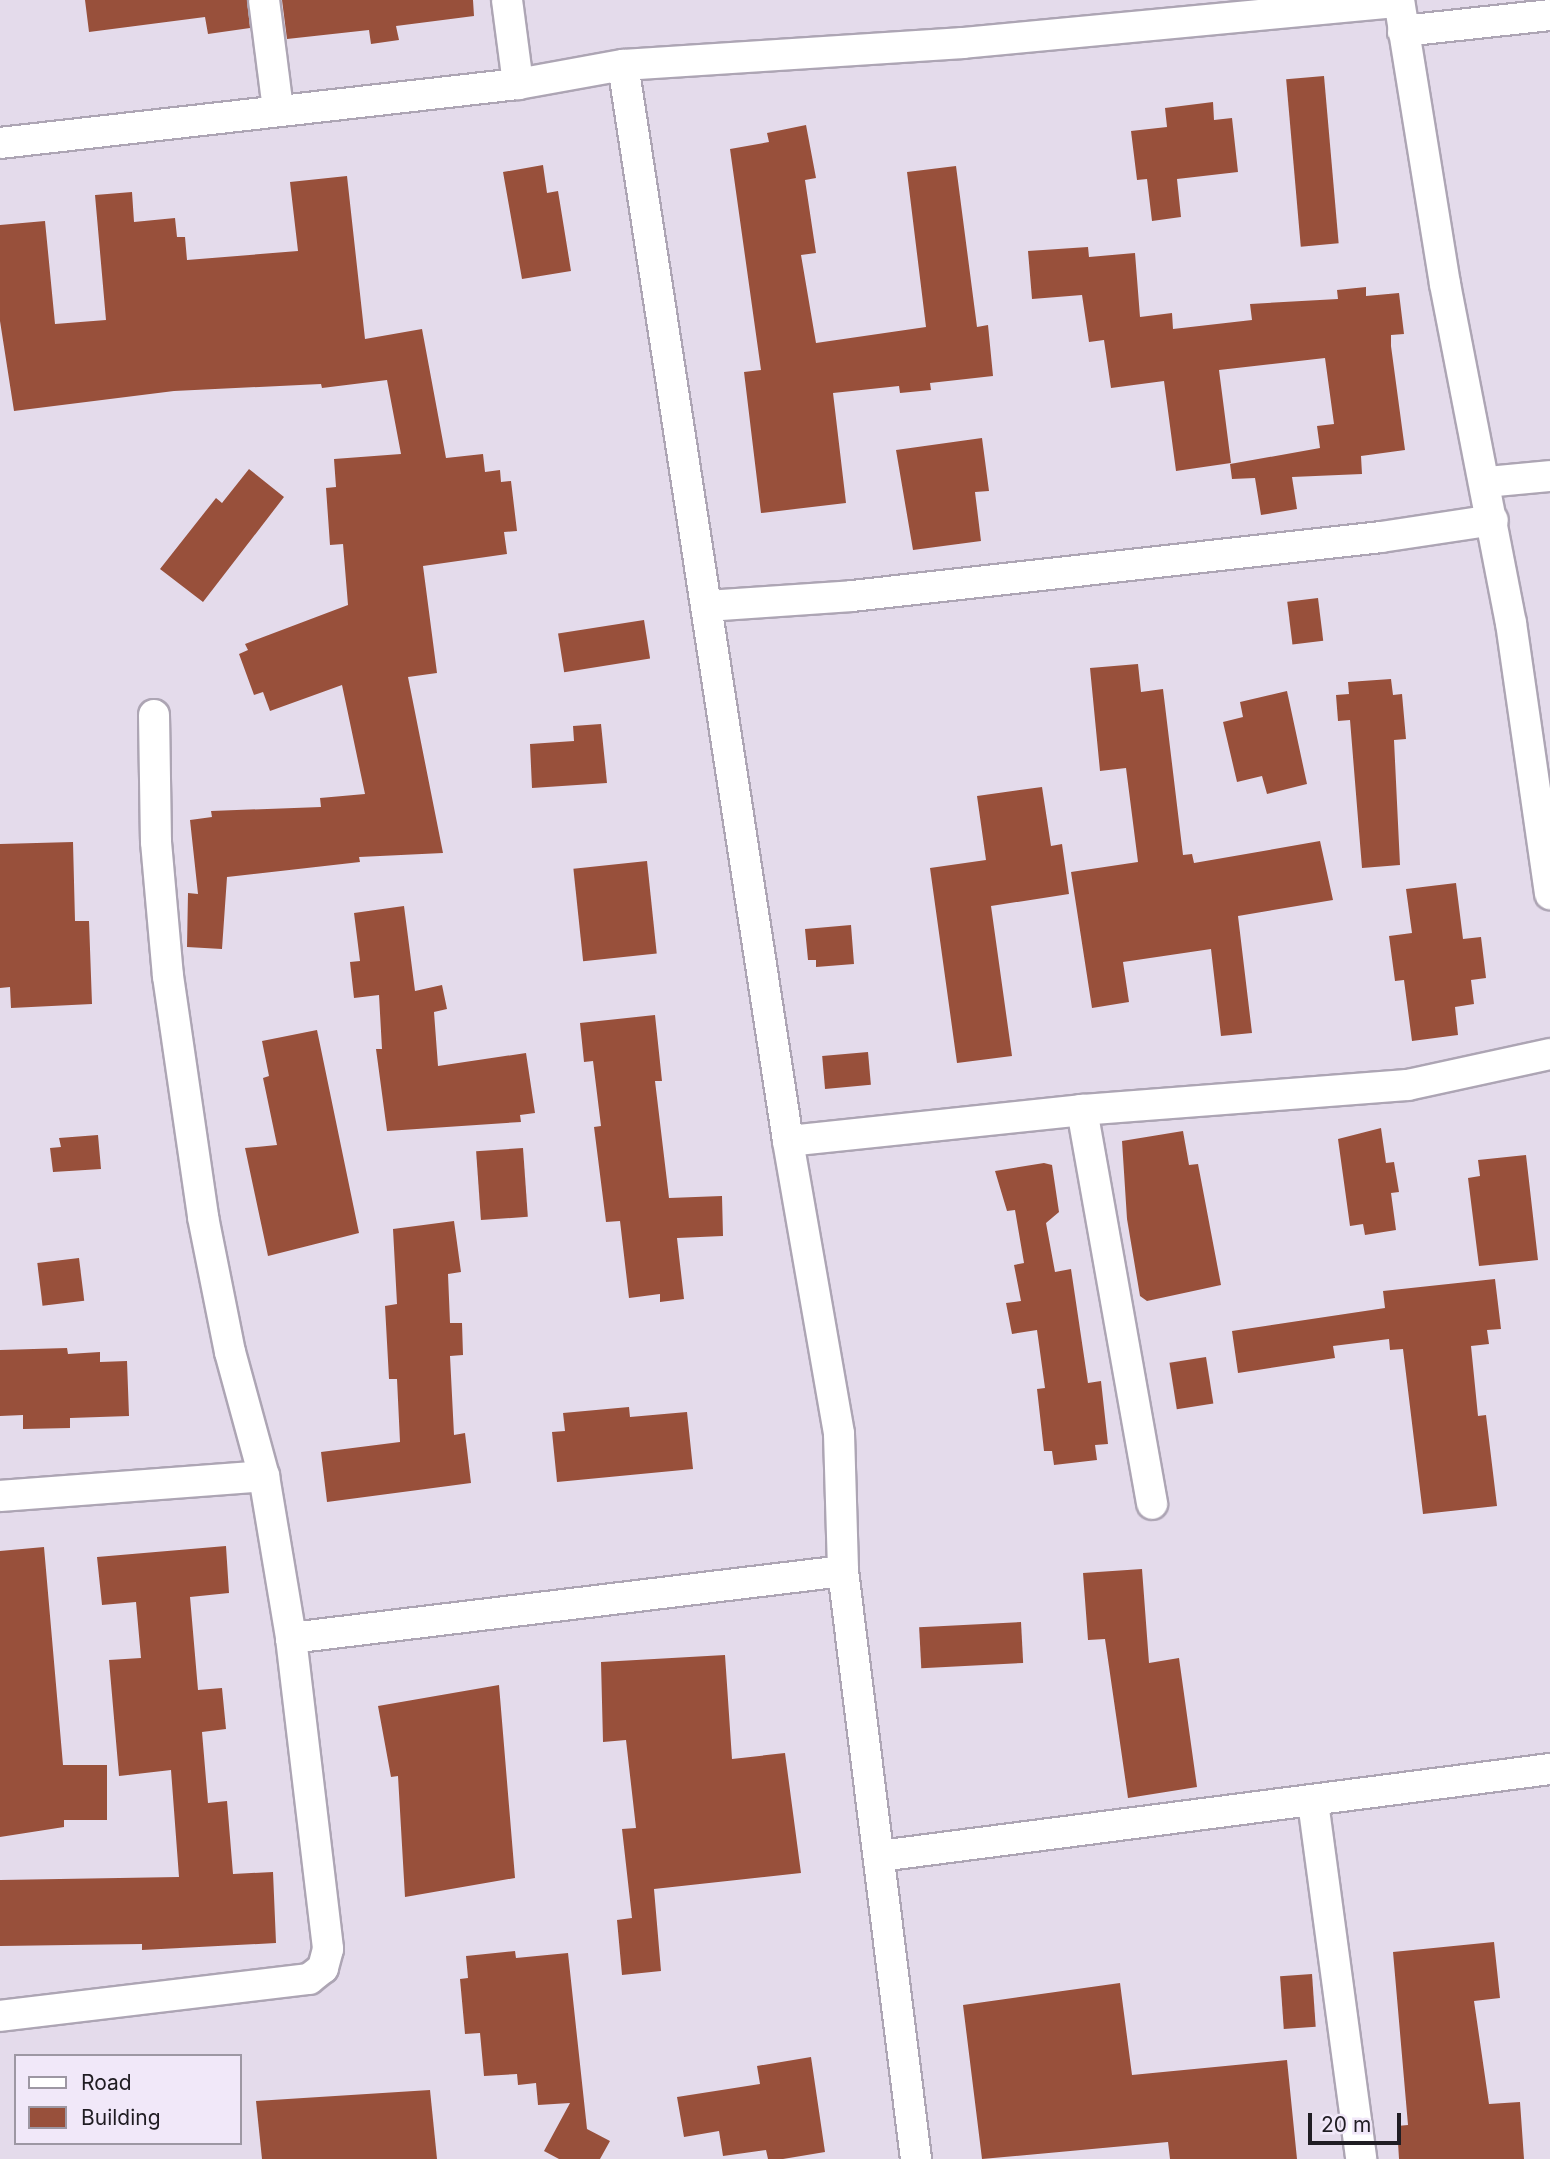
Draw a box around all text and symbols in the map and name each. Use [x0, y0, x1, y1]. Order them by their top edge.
legend [14, 2054, 242, 2145]
text: Road [81, 2070, 132, 2095]
scale bar [1312, 2100, 1405, 2144]
text: Building [81, 2105, 161, 2130]
text: 20 m [1321, 2112, 1371, 2137]

